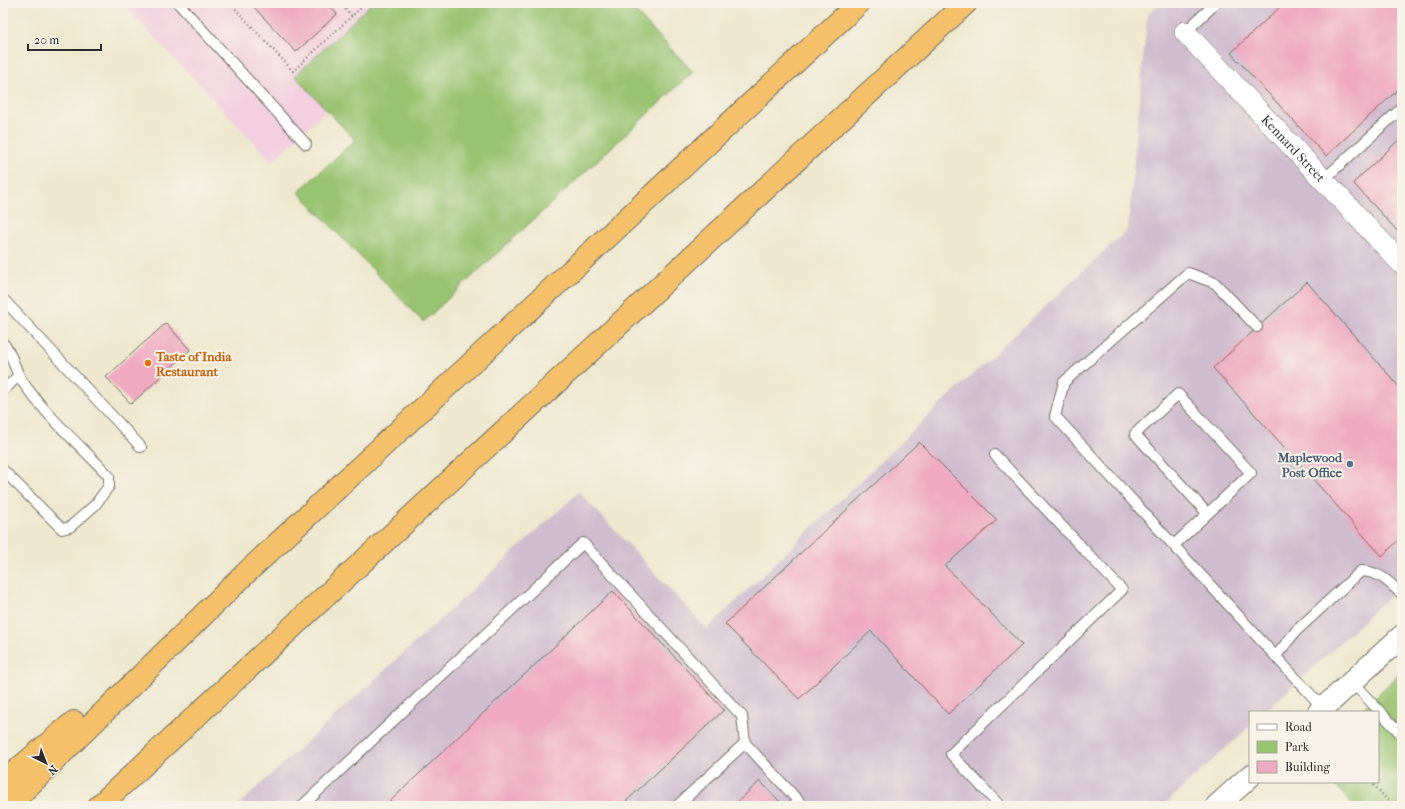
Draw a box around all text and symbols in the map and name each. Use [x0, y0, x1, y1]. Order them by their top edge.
scale bar [28, 26, 101, 52]
text: 20 m [34, 33, 59, 47]
street label: Kennard Street [1259, 111, 1329, 185]
place label: Taste of India Restaurant [155, 349, 232, 379]
marker: Taste of India Restaurant [143, 358, 153, 368]
place label: Maplewood Post Office [1277, 450, 1343, 480]
marker: Maplewood Post Office [1345, 459, 1355, 469]
legend [1249, 711, 1379, 783]
text: Road [1285, 720, 1312, 734]
text: Park [1285, 740, 1310, 754]
north arrow [26, 743, 66, 783]
text: Building [1285, 760, 1330, 774]
text: N [45, 762, 60, 778]

